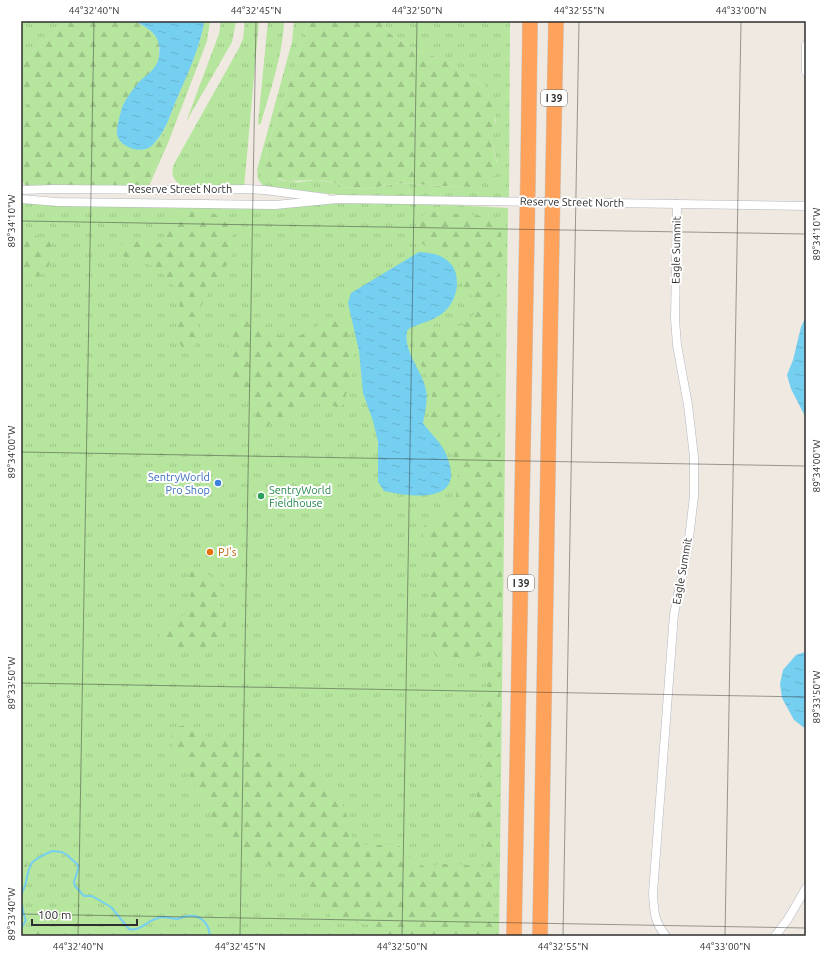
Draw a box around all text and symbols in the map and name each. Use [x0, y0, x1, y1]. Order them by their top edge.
text: 44°32'40"N [69, 5, 119, 16]
text: 44°32'45"N [231, 5, 281, 16]
text: 44°32'50"N [392, 5, 442, 16]
text: 44°32'55"N [554, 5, 604, 16]
text: 44°33'00"N [716, 5, 766, 16]
road number: I 39 [541, 90, 567, 106]
street label: Reserve Street North [128, 183, 232, 195]
text: 89°34'10"W [6, 195, 17, 247]
street label: Reserve Street North [520, 195, 624, 209]
text: 89°34'10"W [811, 208, 822, 260]
street label: Eagle Summit [669, 215, 683, 284]
text: 89°34'00"W [6, 426, 17, 478]
text: 89°34'00"W [811, 440, 822, 492]
place label: SentryWorld Pro Shop [148, 471, 210, 496]
marker: SentryWorld Pro Shop [213, 478, 223, 488]
place label: SentryWorld Fieldhouse [269, 484, 331, 509]
marker: SentryWorld Fieldhouse [256, 491, 266, 501]
street label: Eagle Summit [670, 536, 694, 605]
place label: PJ's [218, 546, 237, 558]
marker: PJ's [205, 547, 215, 557]
road number: I 39 [508, 575, 534, 591]
text: 89°33'50"W [6, 657, 17, 709]
text: 89°33'50"W [811, 671, 822, 723]
text: 89°33'40"W [6, 888, 17, 940]
scale bar [32, 901, 137, 927]
text: 100 m [38, 908, 71, 921]
text: 44°32'40"N [53, 941, 103, 952]
text: 44°32'45"N [215, 941, 265, 952]
text: 44°32'50"N [377, 941, 427, 952]
text: 44°32'55"N [538, 941, 588, 952]
text: 44°33'00"N [700, 941, 750, 952]

